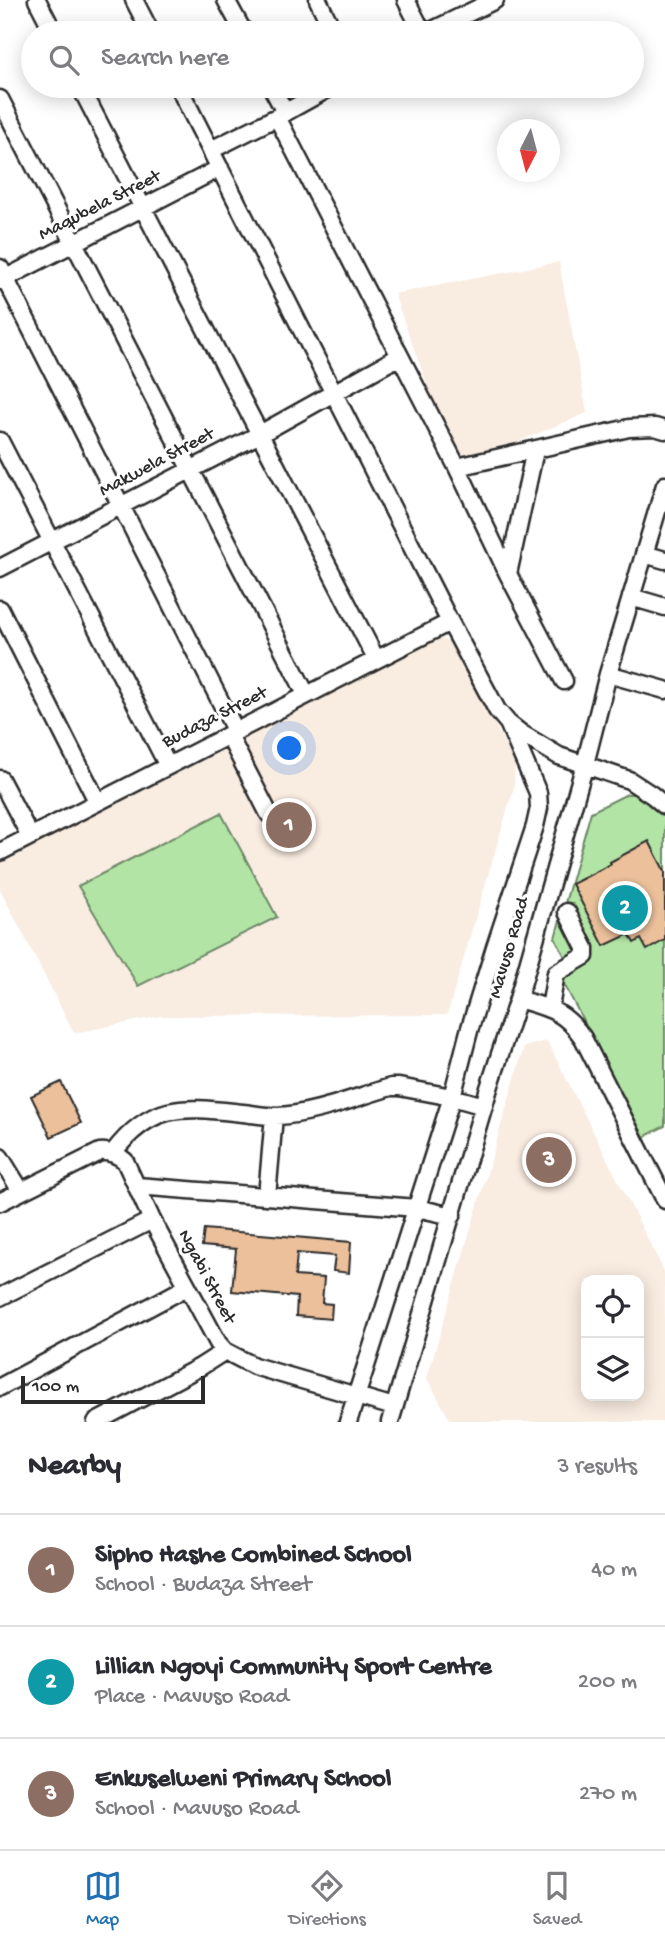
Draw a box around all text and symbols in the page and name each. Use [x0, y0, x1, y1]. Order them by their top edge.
search box [21, 21, 644, 98]
icon: search [45, 41, 83, 79]
text: Search here [101, 44, 229, 75]
north arrow [497, 119, 560, 182]
street label: Maqubela Street [35, 164, 167, 247]
street label: Makwela Street [96, 422, 220, 503]
street label: Budaza Street [158, 681, 273, 755]
your location [272, 731, 306, 765]
pin: 1 [266, 799, 312, 851]
pin: 2 [602, 882, 648, 934]
street label: Mavuso Road [485, 893, 536, 1001]
pin: 3 [526, 1134, 572, 1186]
street label: Ngabi Street [172, 1226, 241, 1330]
map controls [581, 1275, 644, 1401]
button: locate [581, 1275, 644, 1338]
button: layers [581, 1338, 644, 1401]
scale bar [21, 1373, 205, 1405]
text: 100 m [32, 1376, 79, 1399]
text: Nearby [28, 1450, 121, 1485]
text: 3 results [557, 1454, 637, 1481]
text: Sipho Hashe Combined School [95, 1541, 412, 1572]
text: 1 [46, 1557, 56, 1584]
text: 40 m [591, 1557, 637, 1584]
text: School · Budaza Street [95, 1572, 311, 1599]
text: Lillian Ngoyi Community Sport Centre [95, 1653, 492, 1684]
text: 2 [45, 1669, 57, 1696]
text: 200 m [578, 1669, 637, 1696]
text: Place · Mavuso Road [95, 1684, 289, 1711]
text: Enkuselweni Primary School [95, 1765, 392, 1796]
text: 3 [45, 1781, 57, 1808]
text: 270 m [579, 1781, 637, 1808]
text: School · Mavuso Road [95, 1796, 299, 1823]
tab: Map [84, 1867, 122, 1932]
tab: Directions [289, 1867, 366, 1932]
tab: Saved [533, 1867, 581, 1932]

